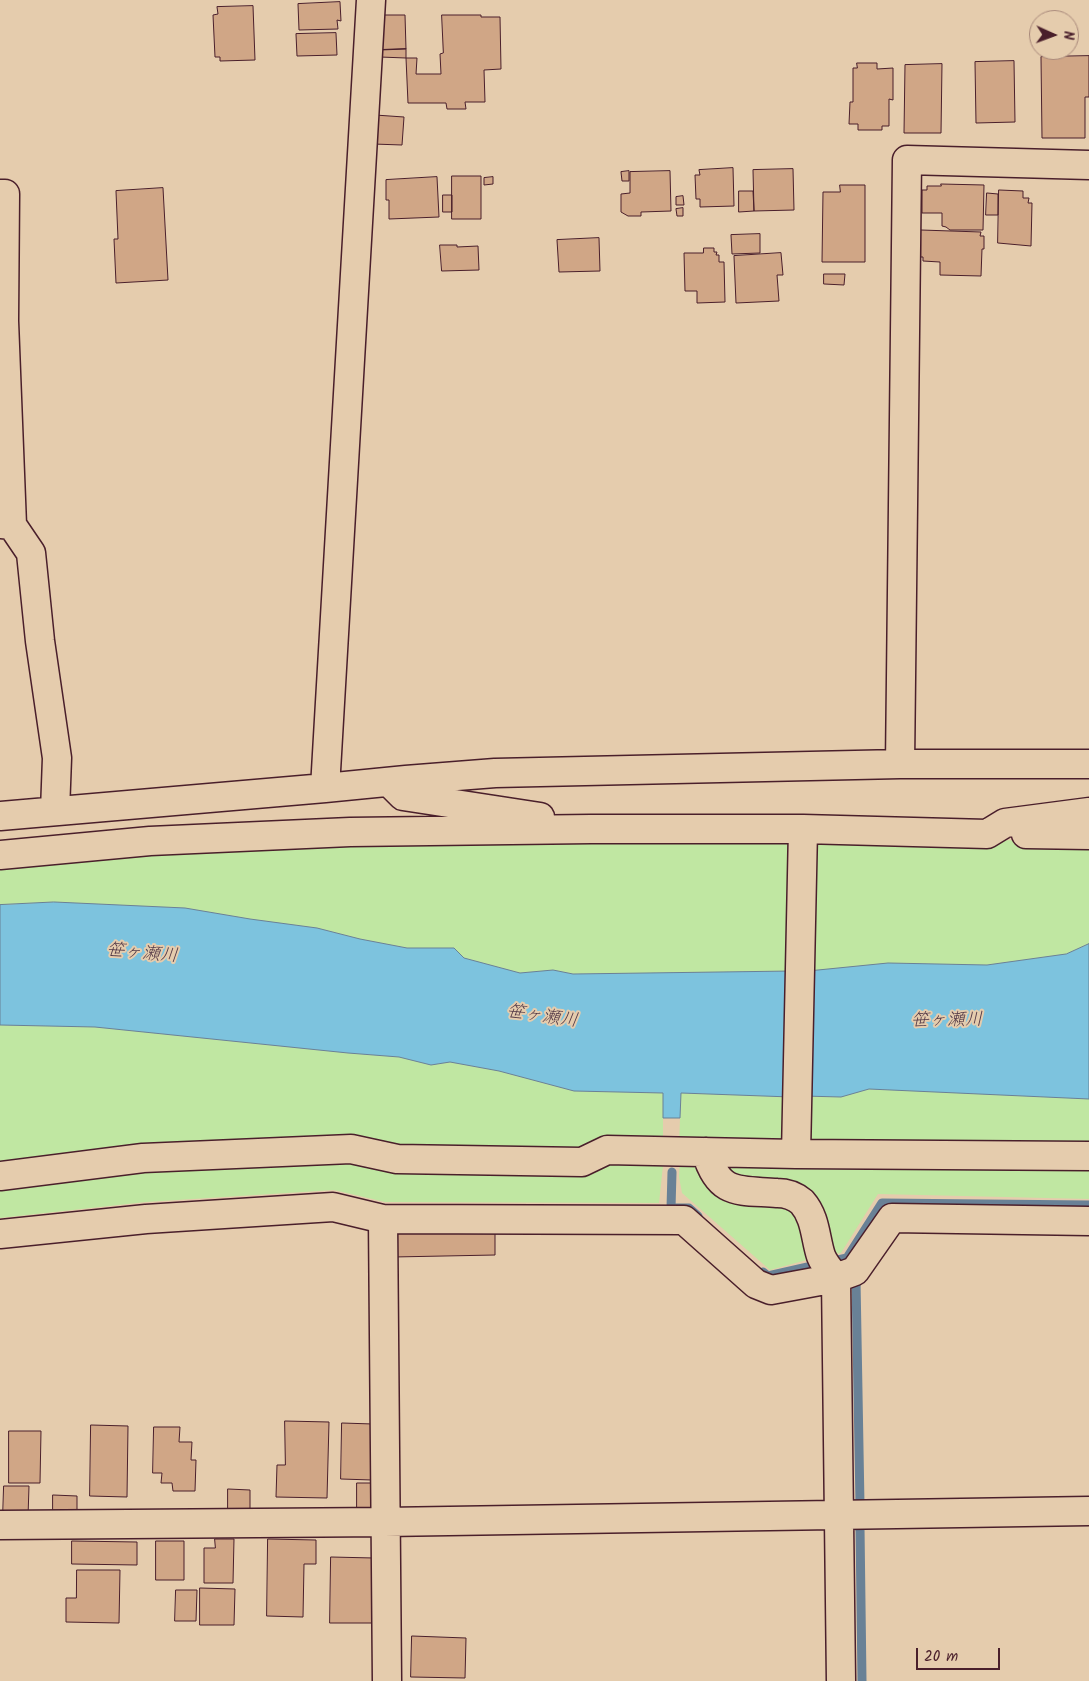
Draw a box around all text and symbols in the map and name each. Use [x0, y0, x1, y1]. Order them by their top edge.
north arrow [1029, 10, 1079, 60]
text: N [1057, 31, 1079, 40]
water label: 笹ヶ瀬川 [105, 941, 179, 969]
water label: 笹ヶ瀬川 [505, 1002, 579, 1034]
water label: 笹ヶ瀬川 [911, 1011, 983, 1033]
scale bar [919, 1638, 1003, 1670]
text: 20 m [924, 1645, 958, 1669]

